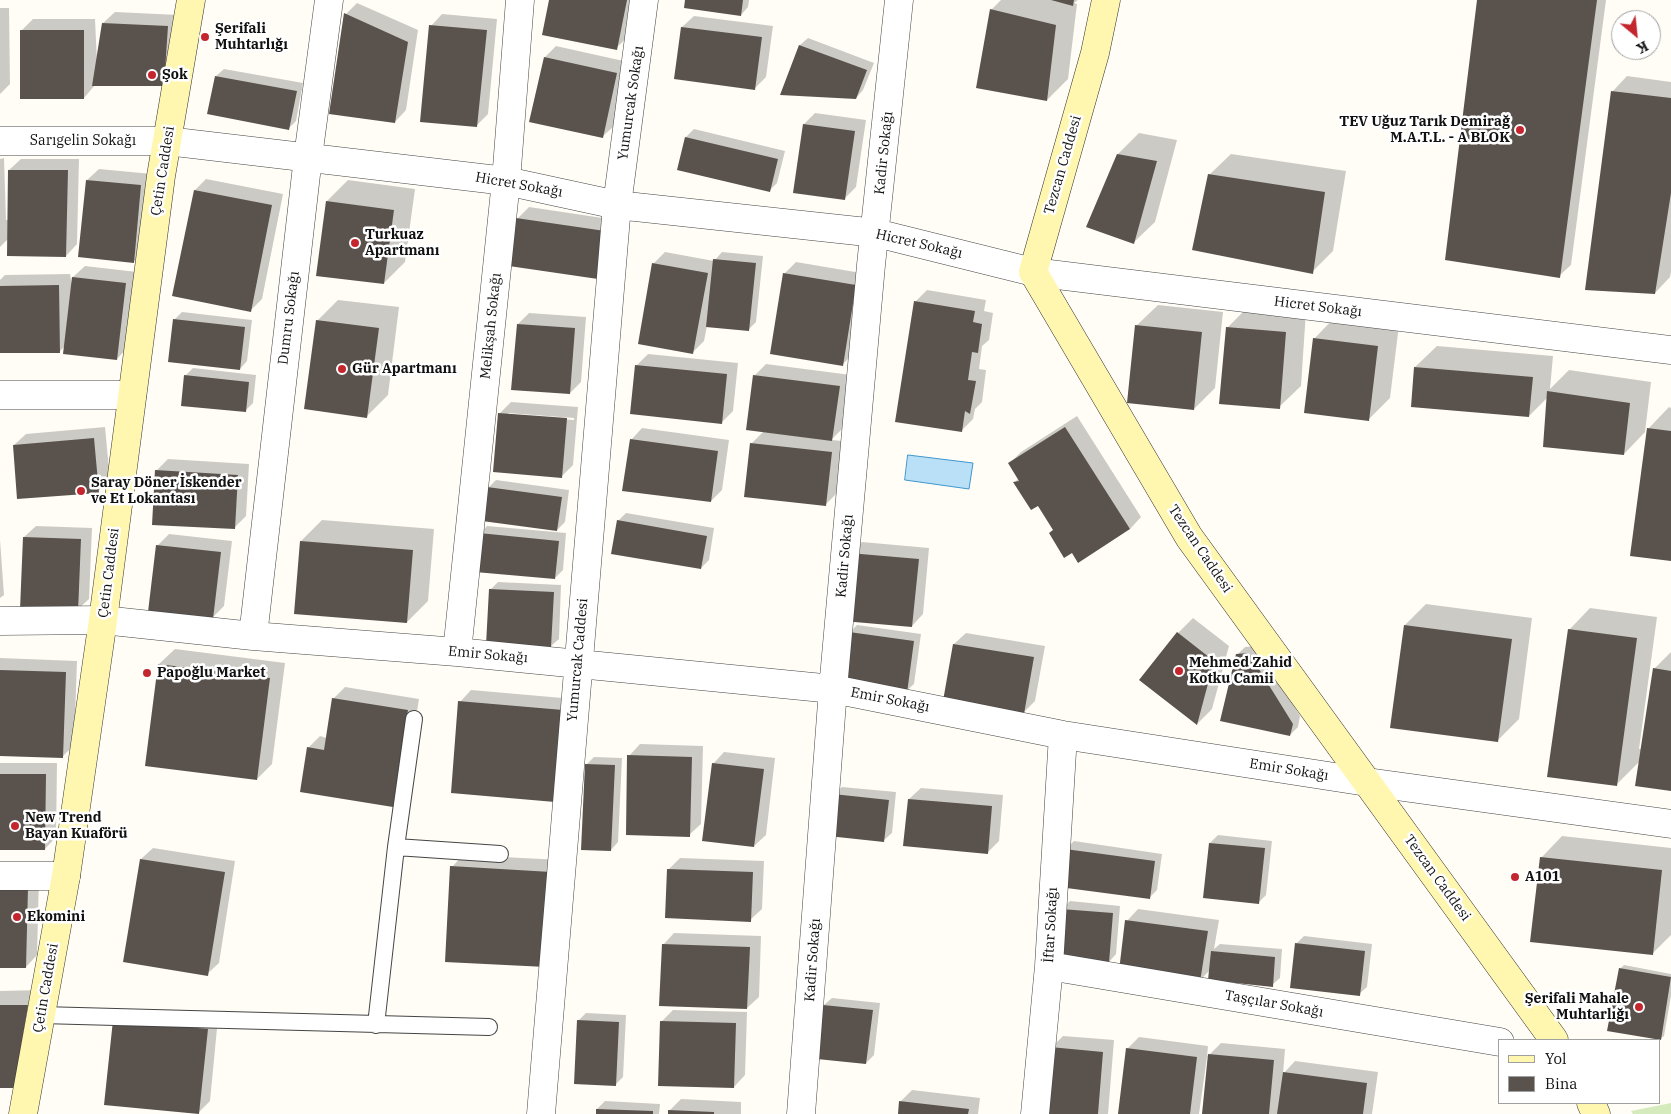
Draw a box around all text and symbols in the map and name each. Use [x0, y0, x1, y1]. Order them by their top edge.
north arrow [1611, 10, 1661, 60]
place label: Şerifali Muhtarlığı [215, 21, 288, 54]
marker: Şerifali Muhtarlığı [199, 31, 211, 43]
text: K [1634, 37, 1652, 58]
street label: Yumurcak Sokağı [615, 45, 647, 161]
place label: Şok [162, 67, 188, 83]
marker: Şok [146, 69, 158, 81]
street label: Kadir Sokağı [871, 111, 897, 195]
street label: Tezcan Caddesi [1041, 114, 1085, 216]
place label: TEV Uğuz Tarık Demirağ M.A.T.L. - A BLOK [1339, 114, 1510, 146]
marker: TEV Uğuz Tarık Demirağ M.A.T.L. - A BLOK [1514, 124, 1526, 136]
street label: Çetin Caddesi [148, 125, 178, 217]
street label: Sarıgelin Sokağı [30, 133, 136, 149]
street label: Hicret Sokağı [474, 169, 564, 201]
street label: Hicret Sokağı [874, 226, 964, 262]
place label: Turkuaz Apartmanı [365, 227, 440, 260]
marker: Turkuaz Apartmanı [349, 237, 361, 249]
street label: Dumru Sokağı [275, 270, 303, 366]
street label: Melikşah Sokağı [477, 272, 505, 380]
street label: Hicret Sokağı [1273, 293, 1363, 321]
place label: Gür Apartmanı [352, 361, 457, 377]
marker: Gür Apartmanı [336, 363, 348, 375]
place label: Saray Döner İskender ve Et Lokantası [91, 475, 242, 508]
marker: Saray Döner İskender ve Et Lokantası [75, 485, 87, 497]
street label: Tezcan Caddesi [1164, 502, 1236, 596]
street label: Kadir Sokağı [833, 514, 857, 598]
street label: Çetin Caddesi [95, 527, 123, 619]
street label: Yumurcak Caddesi [564, 598, 592, 722]
street label: Emir Sokağı [447, 643, 529, 667]
place label: Mehmed Zahid Kotku Camii [1189, 655, 1292, 688]
place label: Papoğlu Market [157, 665, 265, 681]
marker: Mehmed Zahid Kotku Camii [1173, 665, 1185, 677]
marker: Papoğlu Market [141, 667, 153, 679]
street label: Emir Sokağı [849, 684, 931, 716]
street label: Emir Sokağı [1248, 755, 1330, 785]
place label: New Trend Bayan Kuaförü [25, 810, 128, 842]
marker: New Trend Bayan Kuaförü [9, 820, 21, 832]
street label: Tezcan Caddesi [1400, 832, 1474, 924]
place label: A101 [1525, 869, 1560, 885]
marker: A101 [1509, 871, 1521, 883]
street label: İftar Sokağı [1041, 887, 1061, 963]
place label: Ekomini [27, 909, 85, 925]
marker: Ekomini [11, 911, 23, 923]
street label: Kadir Sokağı [802, 918, 824, 1002]
street label: Çetin Caddesi [30, 942, 62, 1034]
street label: Taşçılar Sokağı [1223, 987, 1325, 1021]
place label: Şerifali Mahale Muhtarlığı [1525, 991, 1629, 1024]
marker: Şerifali Mahale Muhtarlığı [1633, 1001, 1645, 1013]
legend [1498, 1039, 1661, 1104]
text: Yol [1545, 1049, 1566, 1068]
text: Bina [1545, 1074, 1578, 1093]

